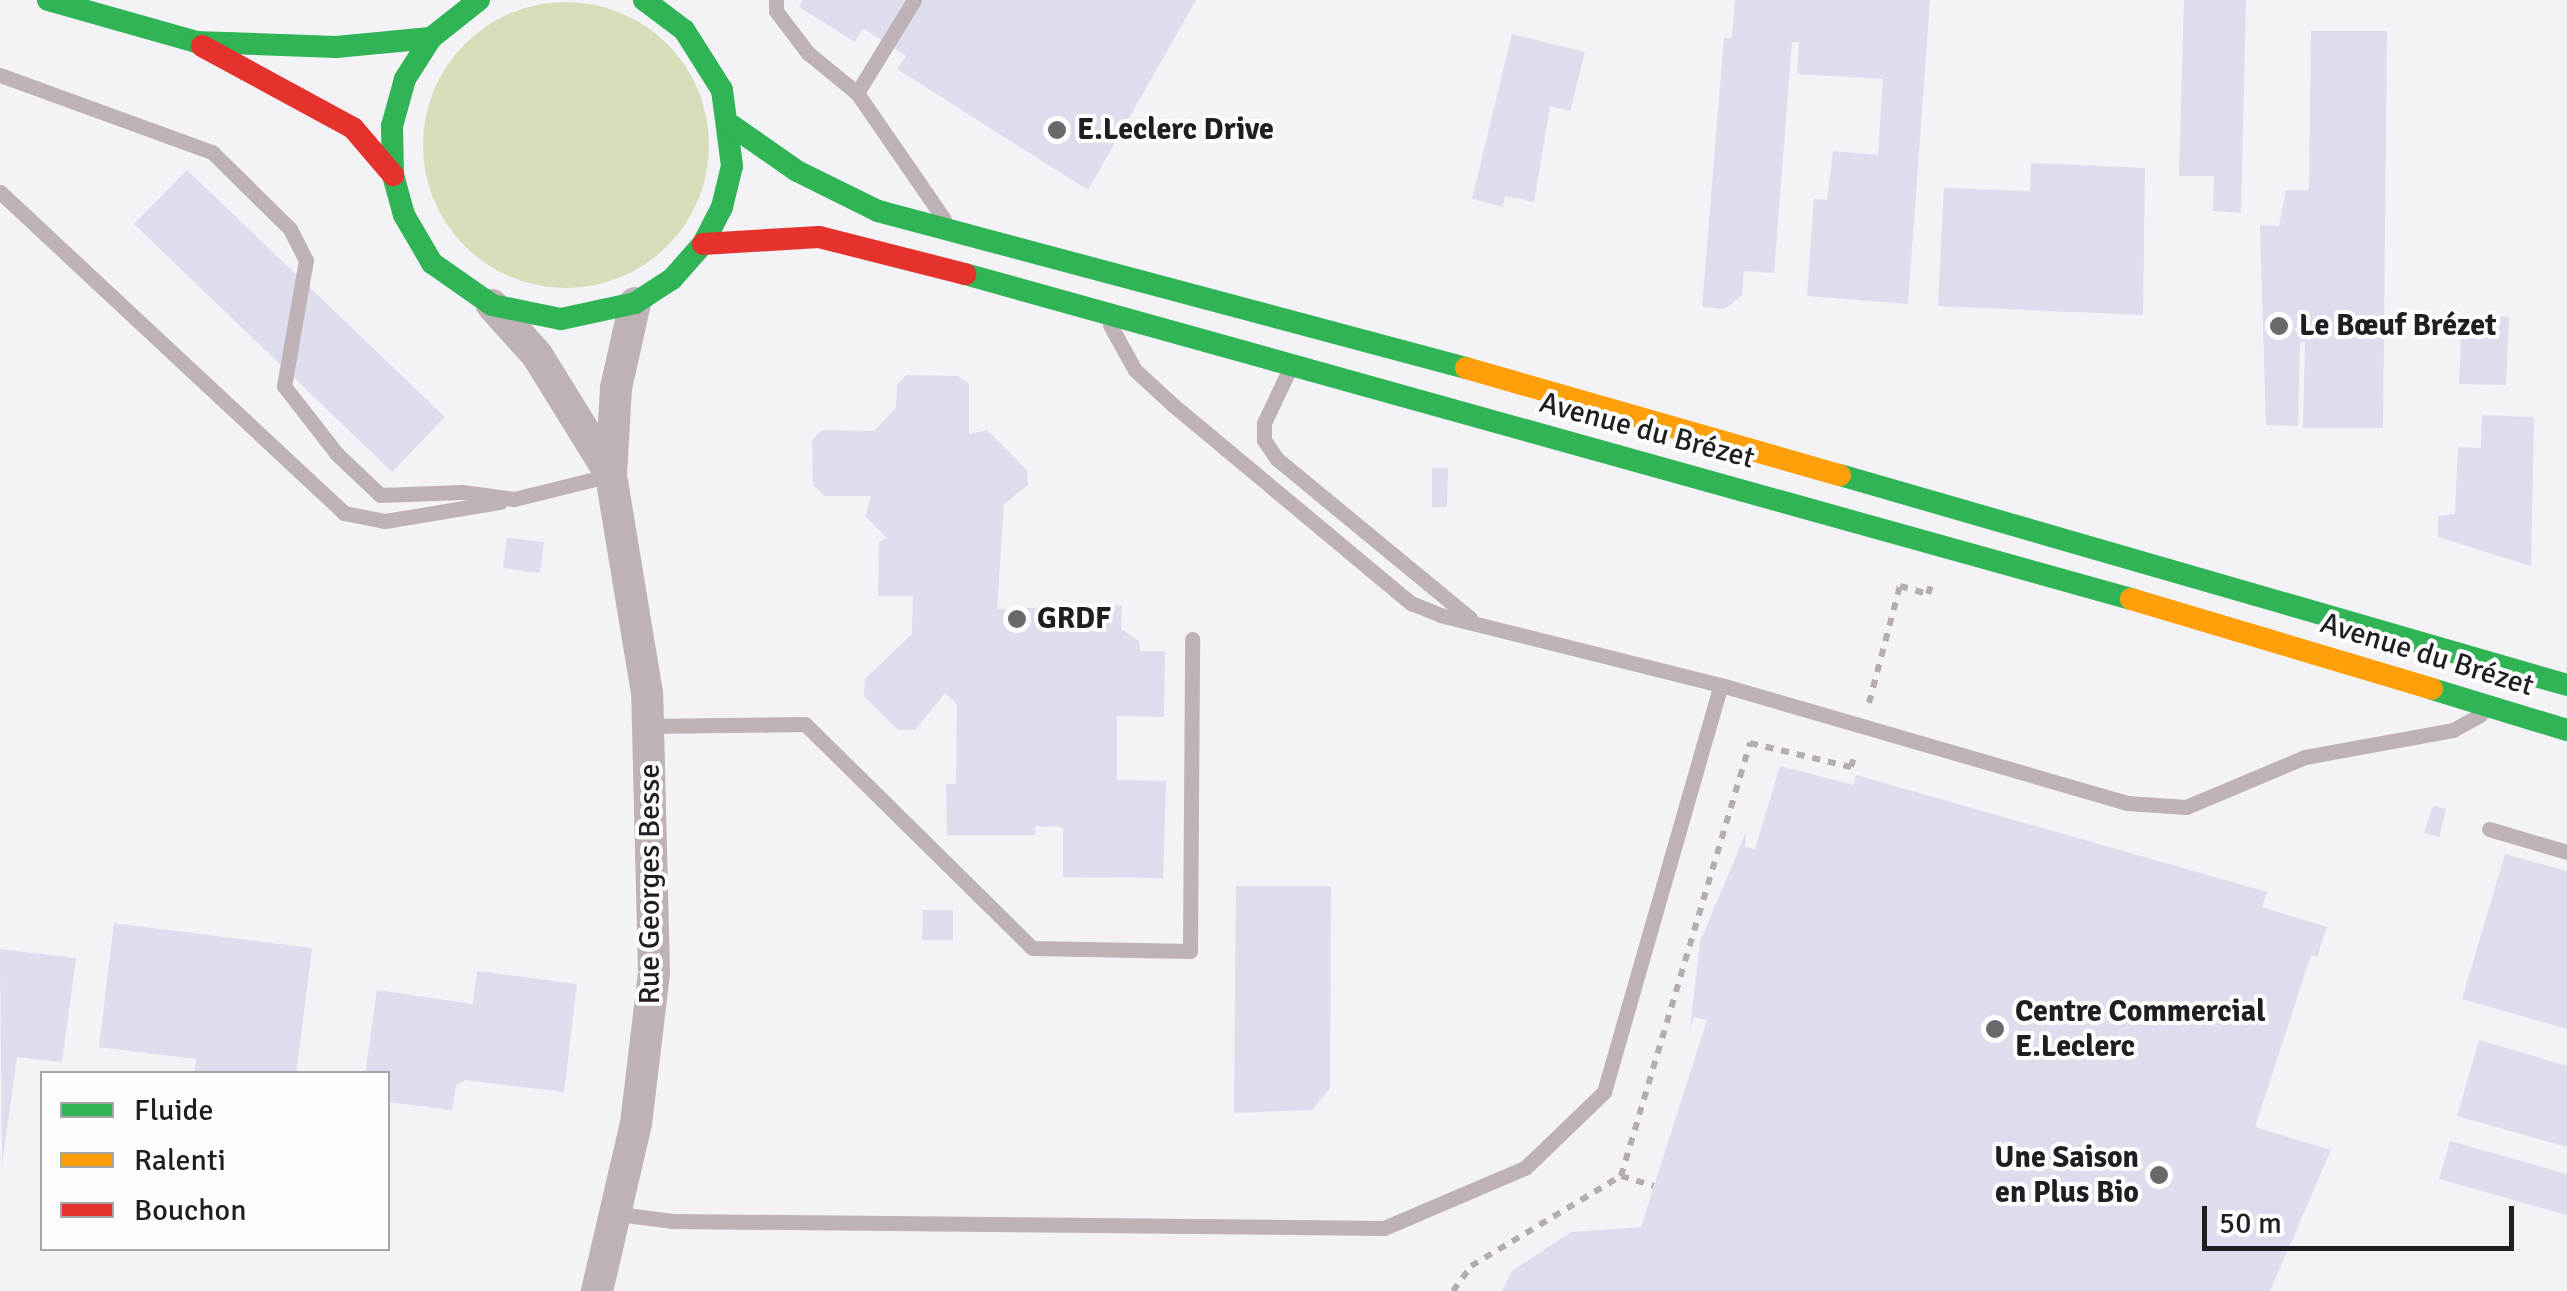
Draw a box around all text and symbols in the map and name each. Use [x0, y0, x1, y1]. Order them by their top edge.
place label: E.Leclerc Drive [1077, 112, 1274, 148]
marker: E.Leclerc Drive [1046, 119, 1068, 141]
place label: Le Bœuf Brézet [2299, 308, 2496, 344]
marker: Le Bœuf Brézet [2268, 315, 2290, 337]
street label: Avenue du Brézet [1536, 385, 1758, 477]
place label: GRDF [1037, 601, 1111, 637]
street label: Avenue du Brézet [2316, 605, 2538, 705]
marker: GRDF [1006, 608, 1028, 630]
street label: Rue Georges Besse [632, 764, 668, 1004]
place label: Centre Commercial E.Leclerc [2015, 994, 2266, 1064]
marker: Centre Commercial E.Leclerc [1984, 1018, 2006, 1040]
legend [40, 1071, 390, 1251]
text: Fluide [134, 1092, 213, 1129]
place label: Une Saison en Plus Bio [1994, 1140, 2139, 1210]
text: Ralenti [134, 1142, 226, 1179]
marker: Une Saison en Plus Bio [2148, 1164, 2170, 1186]
scale bar [2207, 1186, 2520, 1248]
text: Bouchon [134, 1192, 247, 1229]
text: 50 m [2219, 1205, 2282, 1242]

